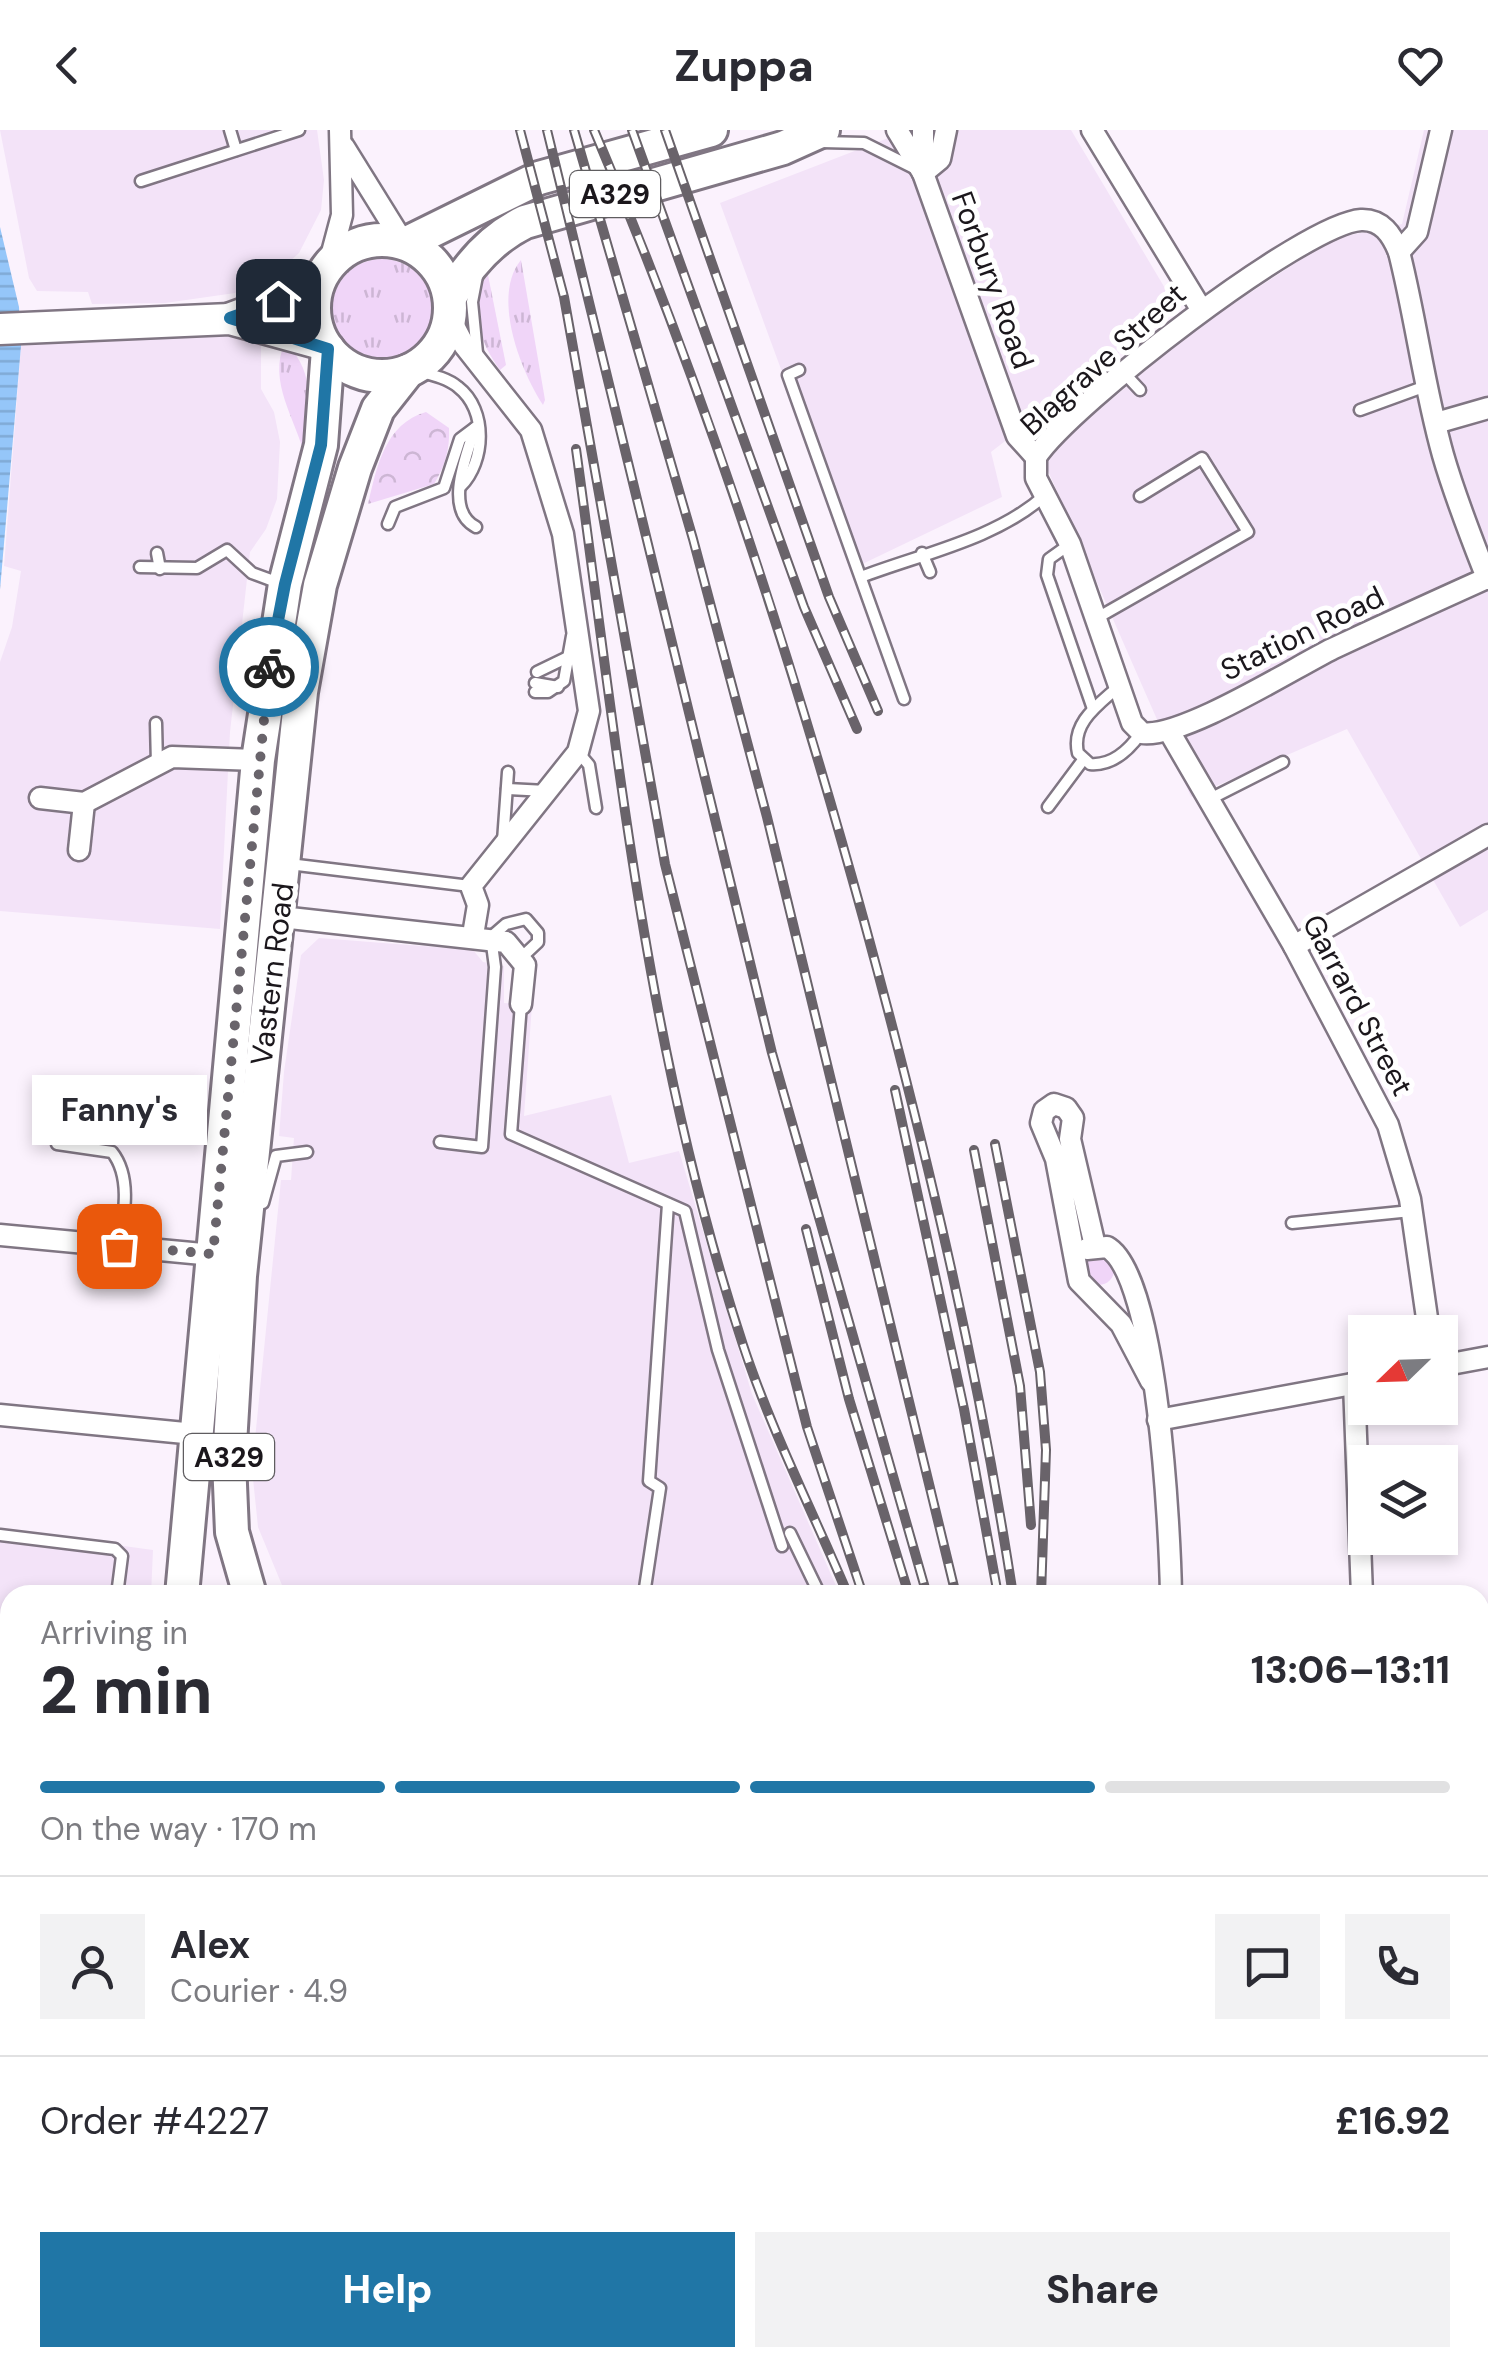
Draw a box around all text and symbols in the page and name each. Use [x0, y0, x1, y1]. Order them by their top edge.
text: Zuppa [674, 36, 814, 95]
icon: back [40, 38, 95, 93]
icon: heart [1393, 38, 1448, 93]
road number: A329 [570, 171, 660, 217]
street label: Forbury Road [943, 186, 1043, 374]
pin [236, 259, 321, 344]
icon: home [251, 274, 306, 329]
street label: Blagrave Street [1012, 274, 1194, 444]
street label: Station Road [1214, 577, 1390, 689]
courier [219, 617, 319, 717]
icon: bike [242, 640, 297, 695]
street label: Vastern Road [241, 880, 303, 1068]
street label: Garrard Street [1294, 908, 1422, 1102]
callout: Fanny's [32, 1076, 206, 1146]
text: Fanny's [61, 1089, 178, 1131]
pin [77, 1204, 162, 1289]
icon: bag [92, 1219, 147, 1274]
north arrow [1348, 1315, 1458, 1425]
map controls [1348, 1315, 1458, 1555]
road number: A329 [184, 1434, 274, 1480]
button: layers [1348, 1445, 1458, 1555]
text: Arriving in [40, 1612, 188, 1654]
text: 13:06–13:11 [1251, 1645, 1450, 1695]
text: 2 min [40, 1649, 213, 1733]
text: On the way · 170 m [40, 1808, 317, 1850]
button: person [40, 1914, 145, 2019]
button: chat [1215, 1914, 1320, 2019]
button: phone [1345, 1914, 1450, 2019]
text: Alex [170, 1920, 250, 1970]
text: Courier · 4.9 [170, 1970, 348, 2012]
text: Order #4227 [40, 2096, 269, 2146]
text: £16.92 [1335, 2096, 1450, 2146]
button: Help [40, 2232, 735, 2347]
button: Share [755, 2232, 1450, 2347]

